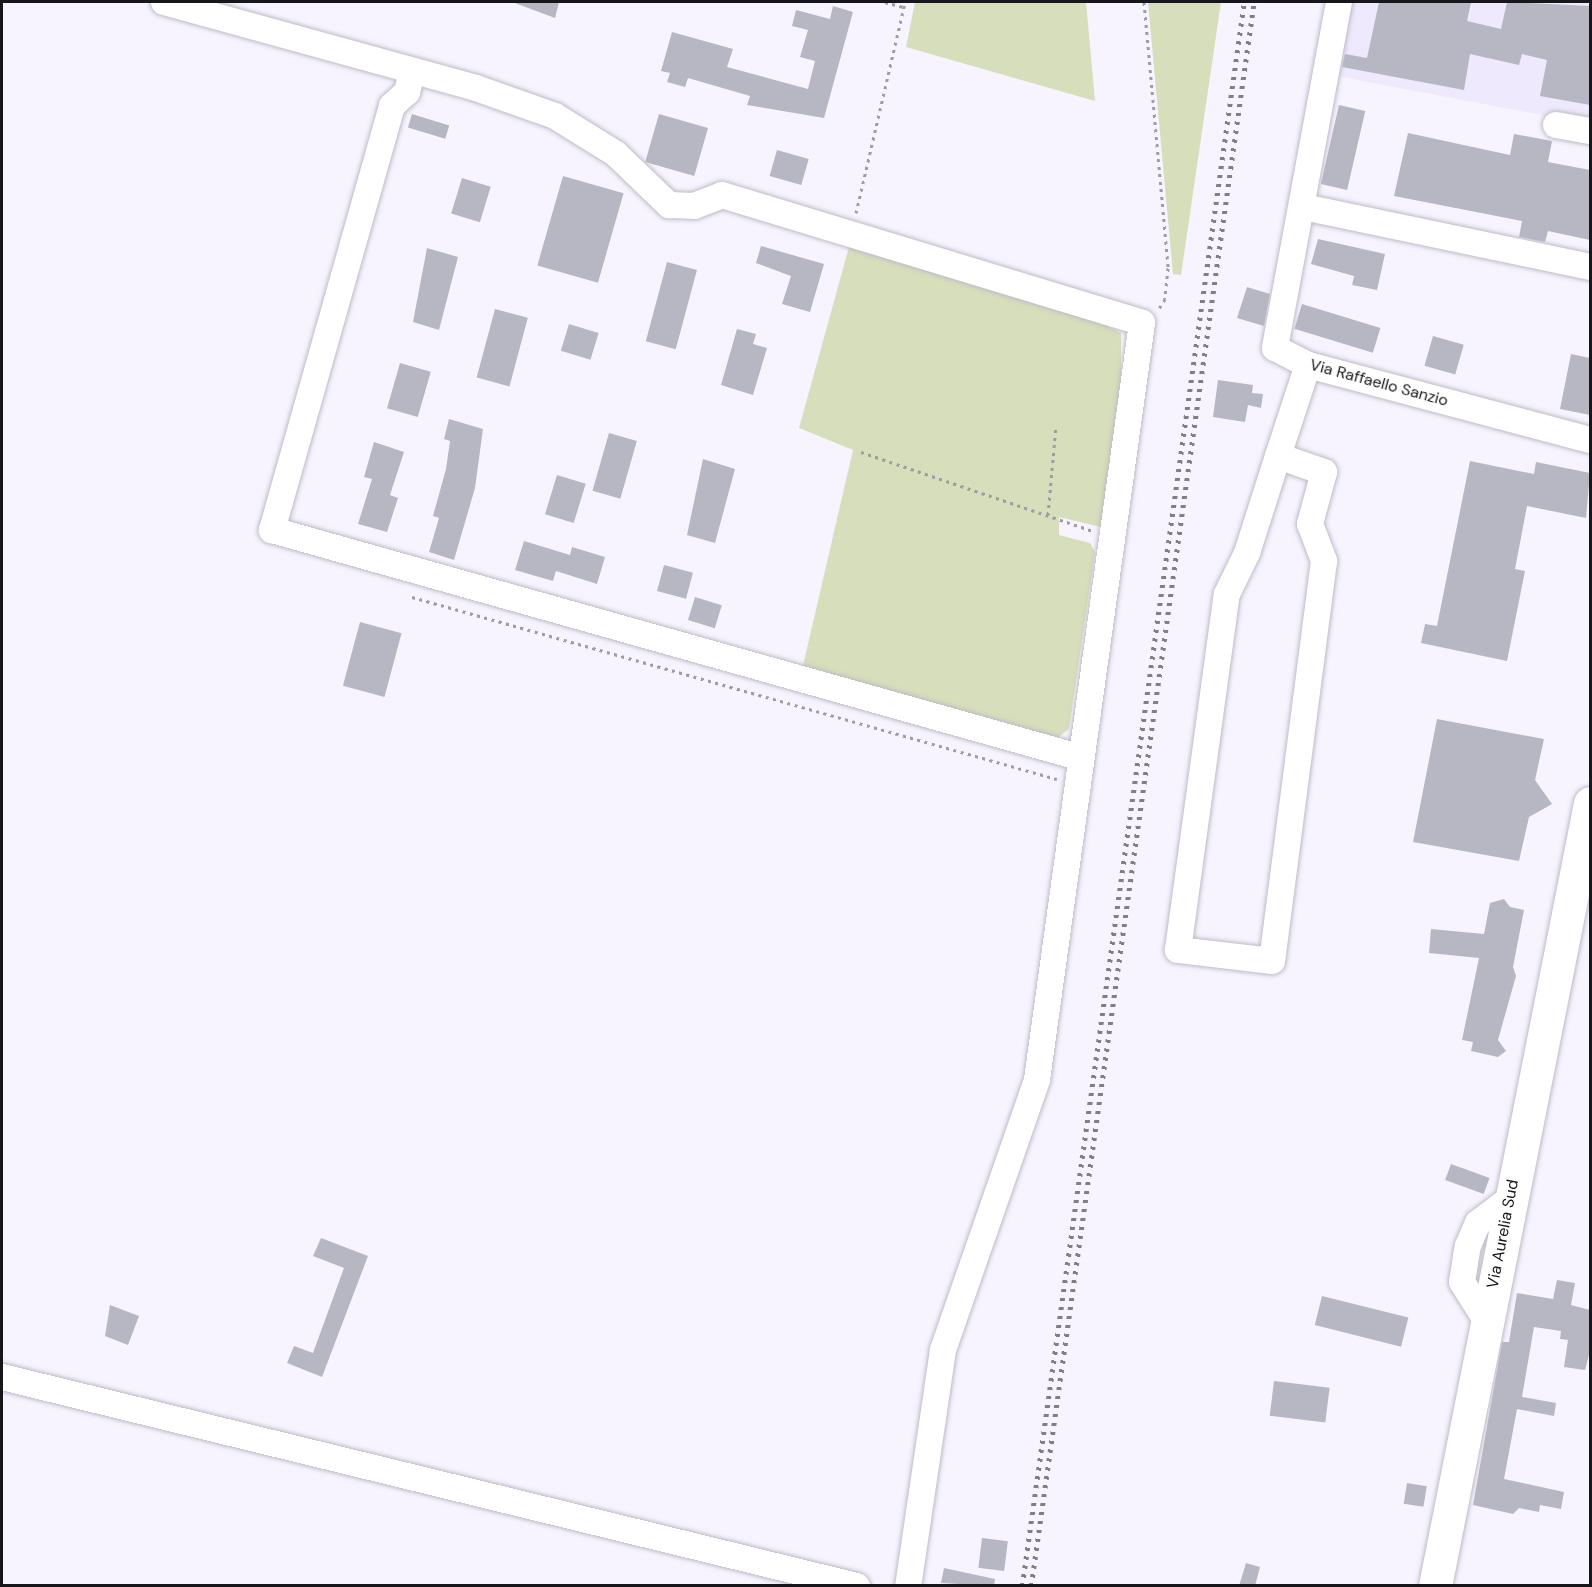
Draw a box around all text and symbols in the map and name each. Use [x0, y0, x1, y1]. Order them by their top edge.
street label: Via Raffaello Sanzio [1308, 355, 1450, 411]
street label: Via Aurelia Sud [1483, 1178, 1523, 1290]

